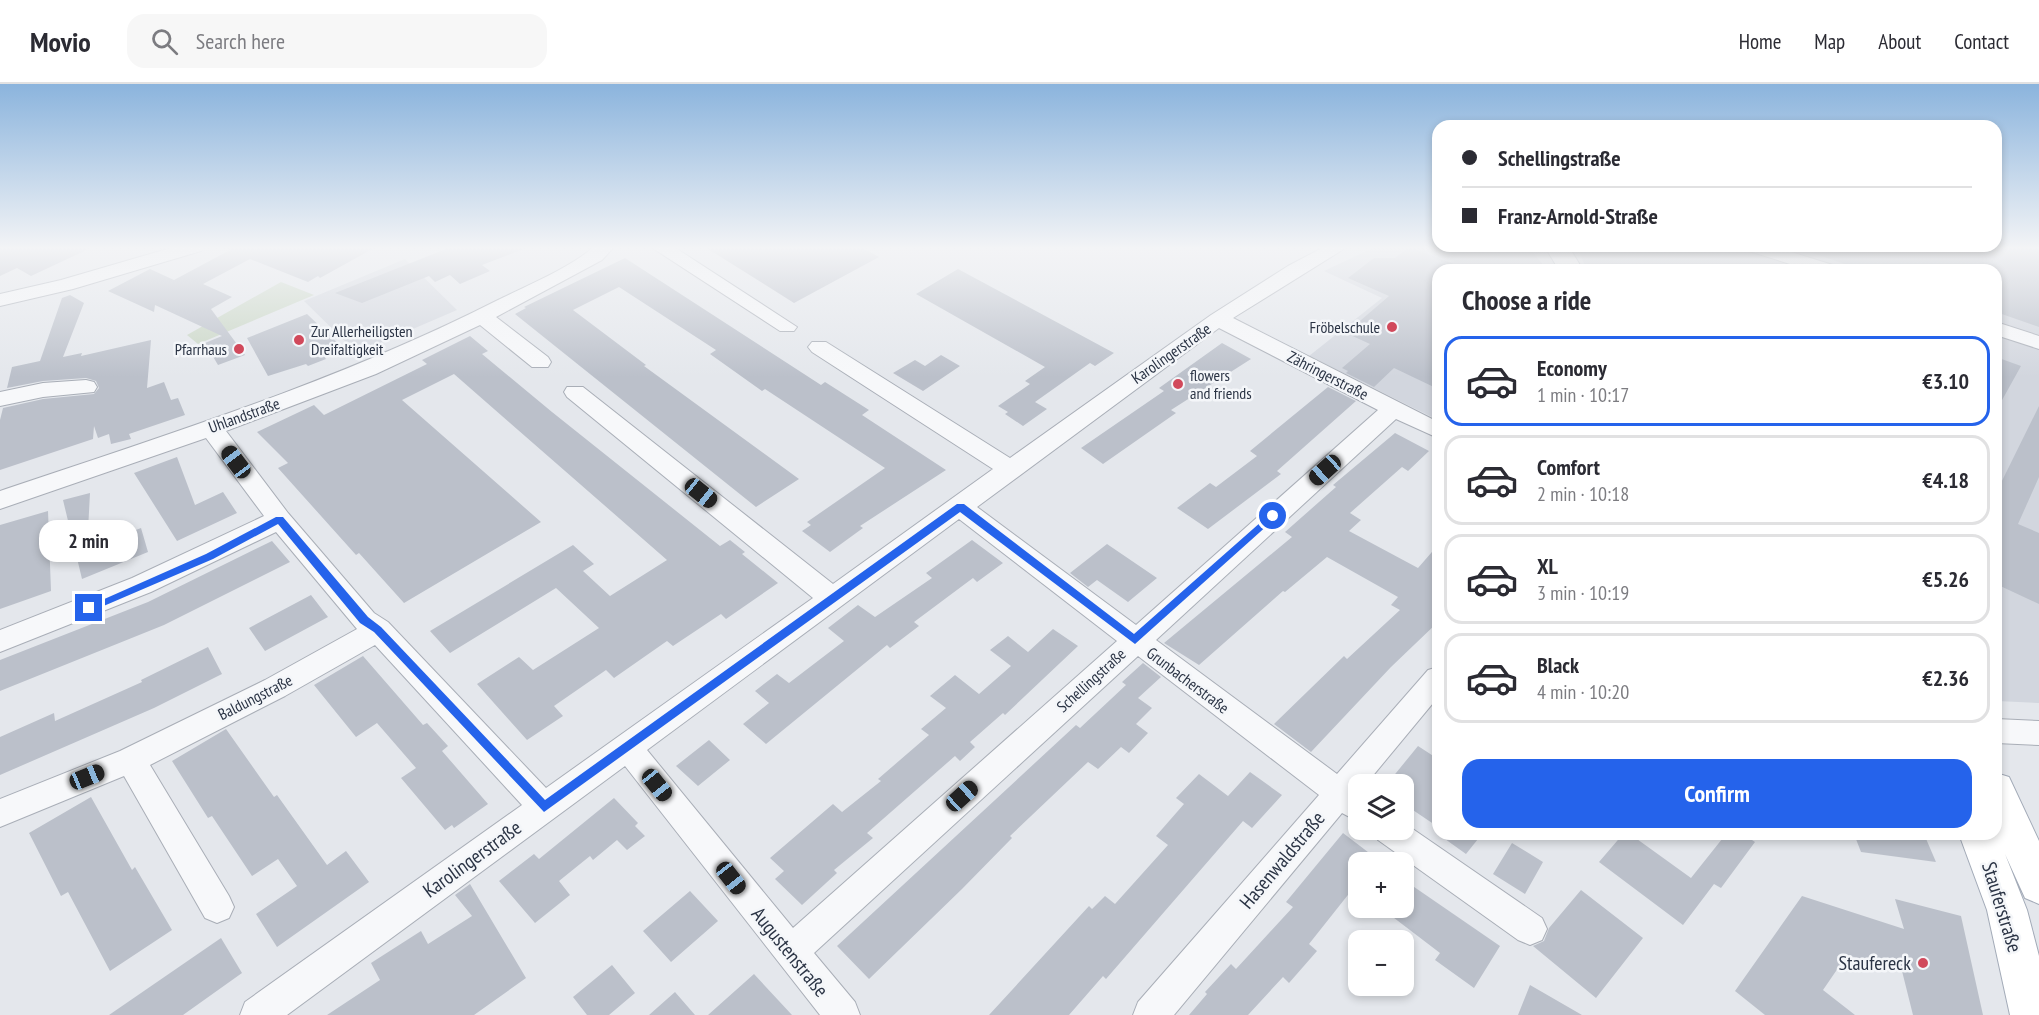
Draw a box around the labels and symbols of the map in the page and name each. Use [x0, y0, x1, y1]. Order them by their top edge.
place label: Fröbelschule [1309, 317, 1380, 337]
street label: Karolingerstraße [1127, 318, 1215, 388]
marker: Fröbelschule [1385, 320, 1399, 334]
place label: Zur Allerheiligsten Dreifaltigkeit [311, 321, 413, 359]
marker: Zur Allerheiligsten Dreifaltigkeit [292, 333, 306, 347]
place label: Pfarrhaus [175, 339, 227, 359]
marker: Pfarrhaus [232, 342, 246, 356]
street label: Zähringerstraße [1284, 346, 1372, 404]
place label: flowers and friends [1190, 365, 1252, 403]
marker: flowers and friends [1171, 377, 1185, 391]
street label: Uhlandstraße [206, 393, 282, 437]
car [218, 442, 254, 482]
car [1306, 451, 1344, 489]
car [681, 475, 721, 511]
route start [1259, 502, 1286, 529]
callout: 2 min [40, 521, 138, 563]
route end [75, 594, 102, 621]
street label: Grunbacherstraße [1143, 642, 1233, 718]
street label: Schellingstraße [1052, 644, 1130, 716]
street label: Baldungstraße [215, 670, 295, 724]
car [67, 762, 107, 792]
car [639, 765, 675, 805]
car [943, 777, 981, 815]
street label: Hasenwaldstraße [1234, 806, 1330, 914]
street label: Karolingerstraße [418, 815, 526, 903]
car [713, 858, 749, 898]
street label: Stauferstraße [1976, 859, 2028, 955]
street label: Augustenstraße [746, 902, 834, 1002]
place label: Staufereck [1839, 950, 1911, 976]
marker: Staufereck [1916, 956, 1930, 970]

